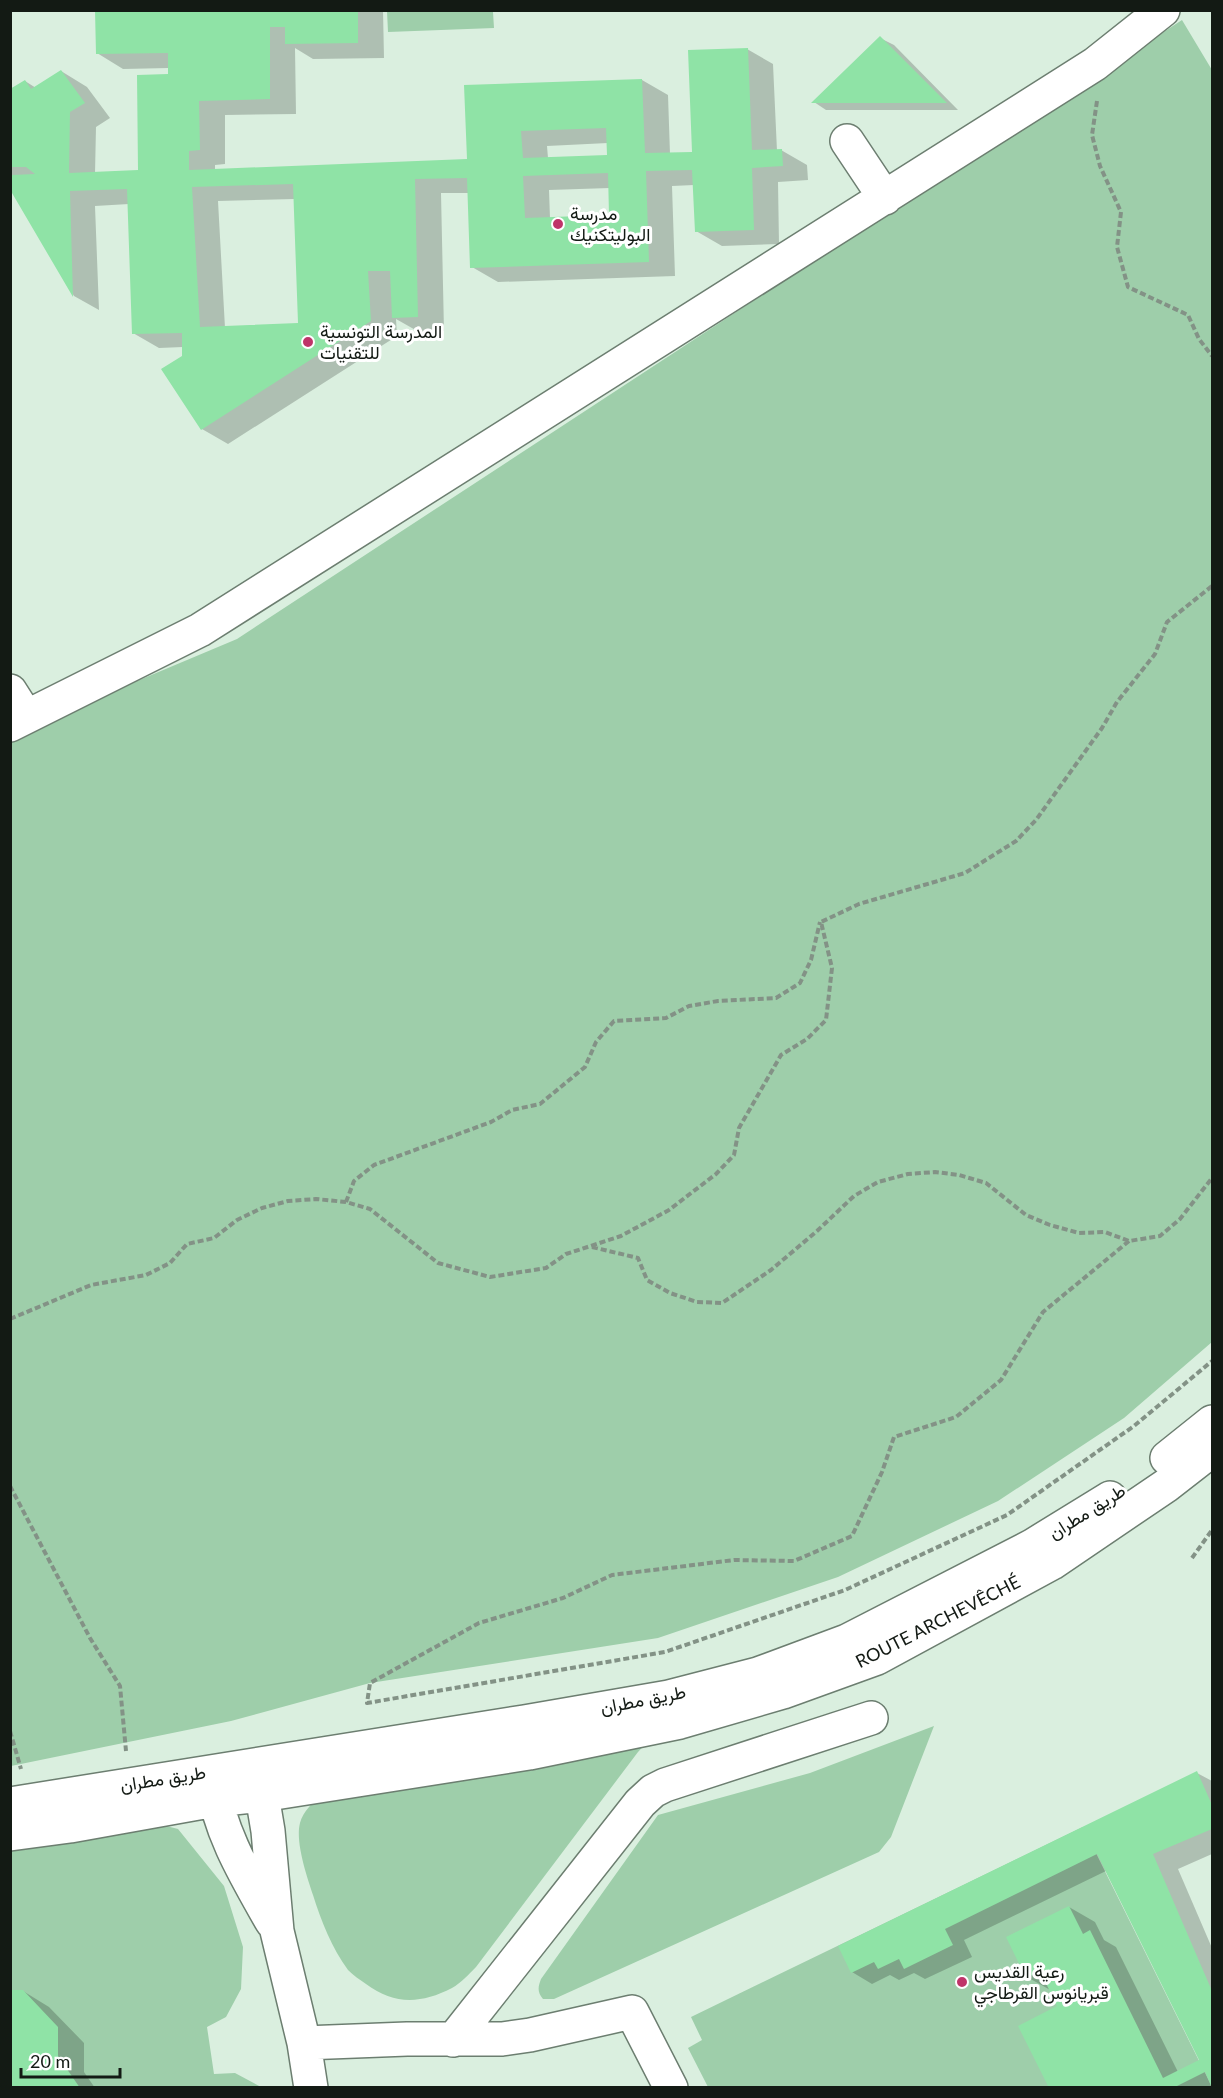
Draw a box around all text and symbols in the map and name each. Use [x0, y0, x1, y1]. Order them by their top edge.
place label: مدرسة البوليتكنيك [570, 202, 650, 246]
marker: مدرسة البوليتكنيك [551, 217, 565, 231]
place label: المدرسة التونسية للتقنيات [320, 320, 442, 363]
marker: المدرسة التونسية للتقنيات [301, 335, 315, 349]
street label: طريق مطران [1044, 1479, 1130, 1544]
street label: ROUTE ARCHEVÊCHÉ [852, 1570, 1024, 1672]
street label: طريق مطران [598, 1680, 688, 1719]
street label: طريق مطران [118, 1760, 207, 1797]
place label: رعية القديس قبريانوس القرطاجي [974, 1960, 1109, 2008]
marker: رعية القديس قبريانوس القرطاجي [955, 1975, 969, 1989]
scale bar [21, 2041, 120, 2079]
text: 20 m [30, 2050, 70, 2072]

